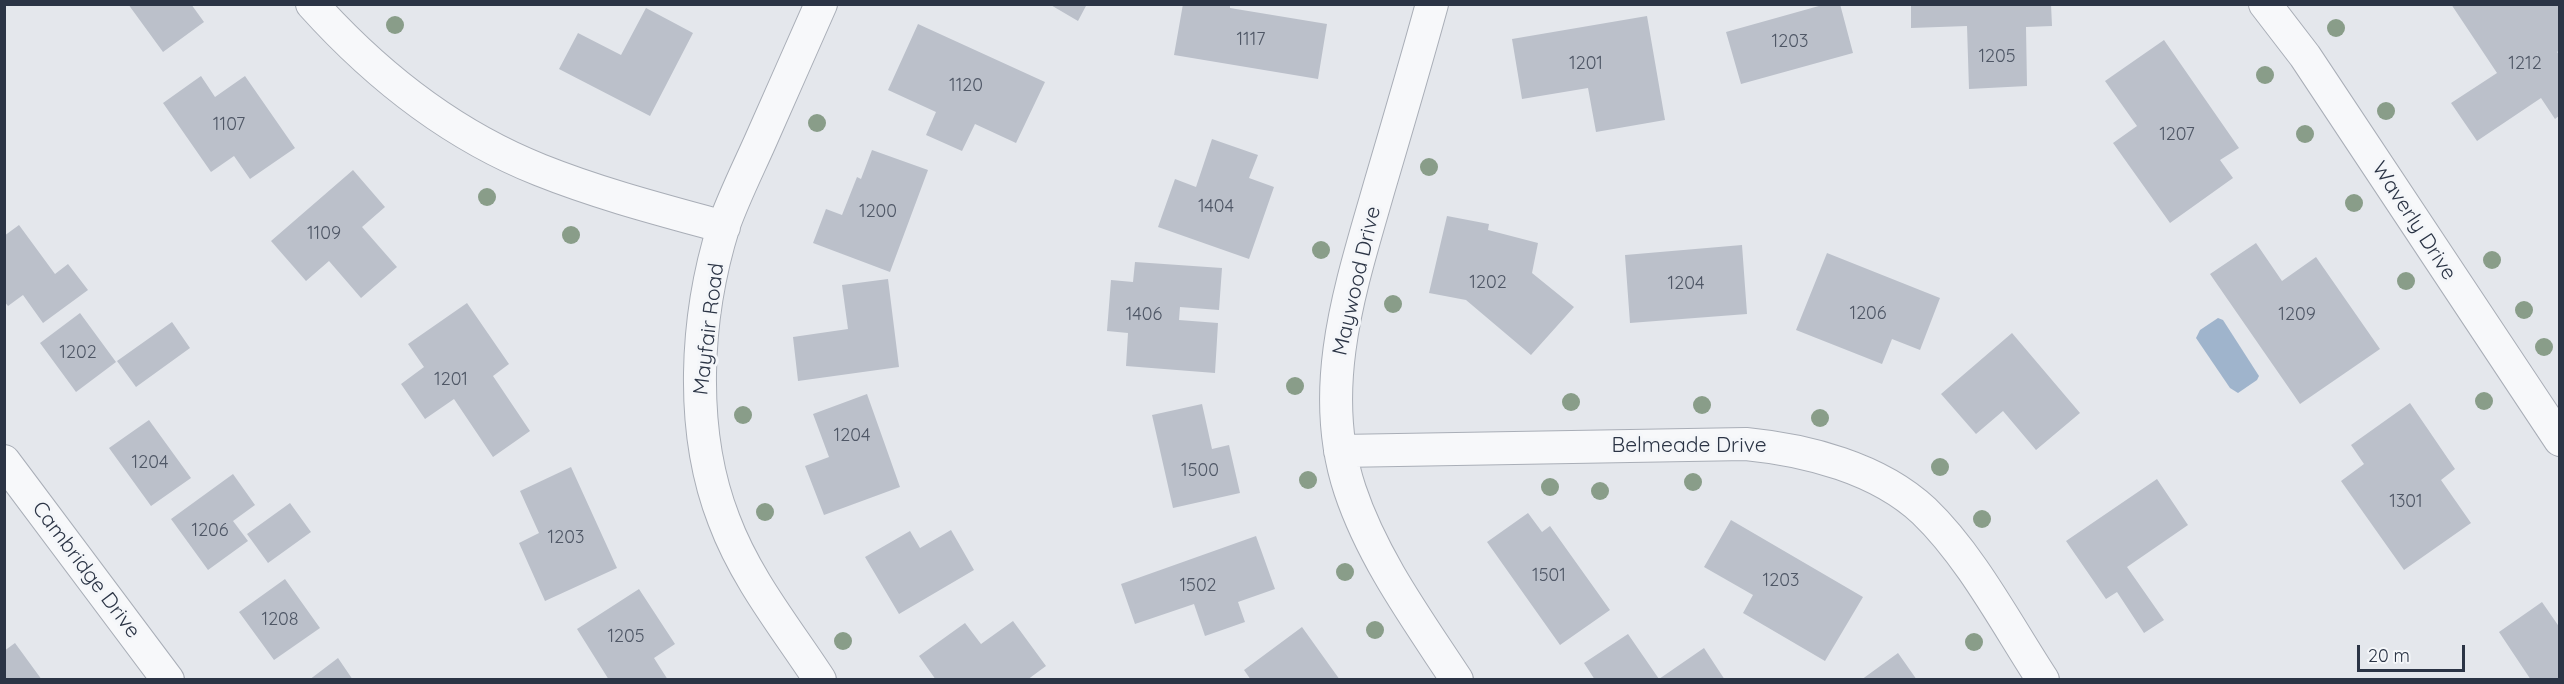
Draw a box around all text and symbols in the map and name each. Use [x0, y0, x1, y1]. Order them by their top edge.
house number: 1117 [1236, 29, 1266, 51]
house number: 1203 [1772, 31, 1808, 53]
house number: 1205 [1978, 46, 2016, 68]
house number: 1201 [1569, 53, 1603, 75]
house number: 1212 [2508, 53, 2542, 75]
house number: 1120 [949, 75, 983, 97]
house number: 1107 [213, 114, 245, 136]
house number: 1207 [2159, 124, 2195, 146]
street label: Waverly Drive [2366, 157, 2462, 285]
house number: 1404 [1198, 196, 1234, 218]
house number: 1200 [859, 201, 897, 223]
street label: Maywood Drive [1328, 204, 1386, 358]
house number: 1109 [307, 223, 341, 245]
street label: Mayfair Road [688, 262, 730, 396]
house number: 1202 [1469, 272, 1507, 294]
house number: 1204 [1668, 273, 1704, 295]
house number: 1206 [1849, 303, 1887, 325]
house number: 1406 [1126, 304, 1162, 326]
house number: 1209 [2278, 304, 2316, 326]
house number: 1202 [59, 342, 97, 364]
house number: 1201 [434, 369, 468, 391]
house number: 1204 [834, 425, 870, 447]
street label: Belmeade Drive [1611, 433, 1767, 459]
house number: 1204 [132, 452, 168, 474]
house number: 1500 [1181, 460, 1219, 482]
house number: 1301 [2389, 491, 2423, 513]
street label: Cambridge Drive [26, 497, 146, 643]
house number: 1206 [191, 520, 229, 542]
house number: 1203 [548, 527, 584, 549]
house number: 1501 [1532, 565, 1566, 587]
house number: 1203 [1763, 570, 1799, 592]
house number: 1502 [1179, 575, 1217, 597]
house number: 1208 [261, 609, 299, 631]
house number: 1205 [607, 626, 645, 648]
scale bar [2360, 633, 2468, 671]
text: 20 m [2368, 644, 2410, 667]

